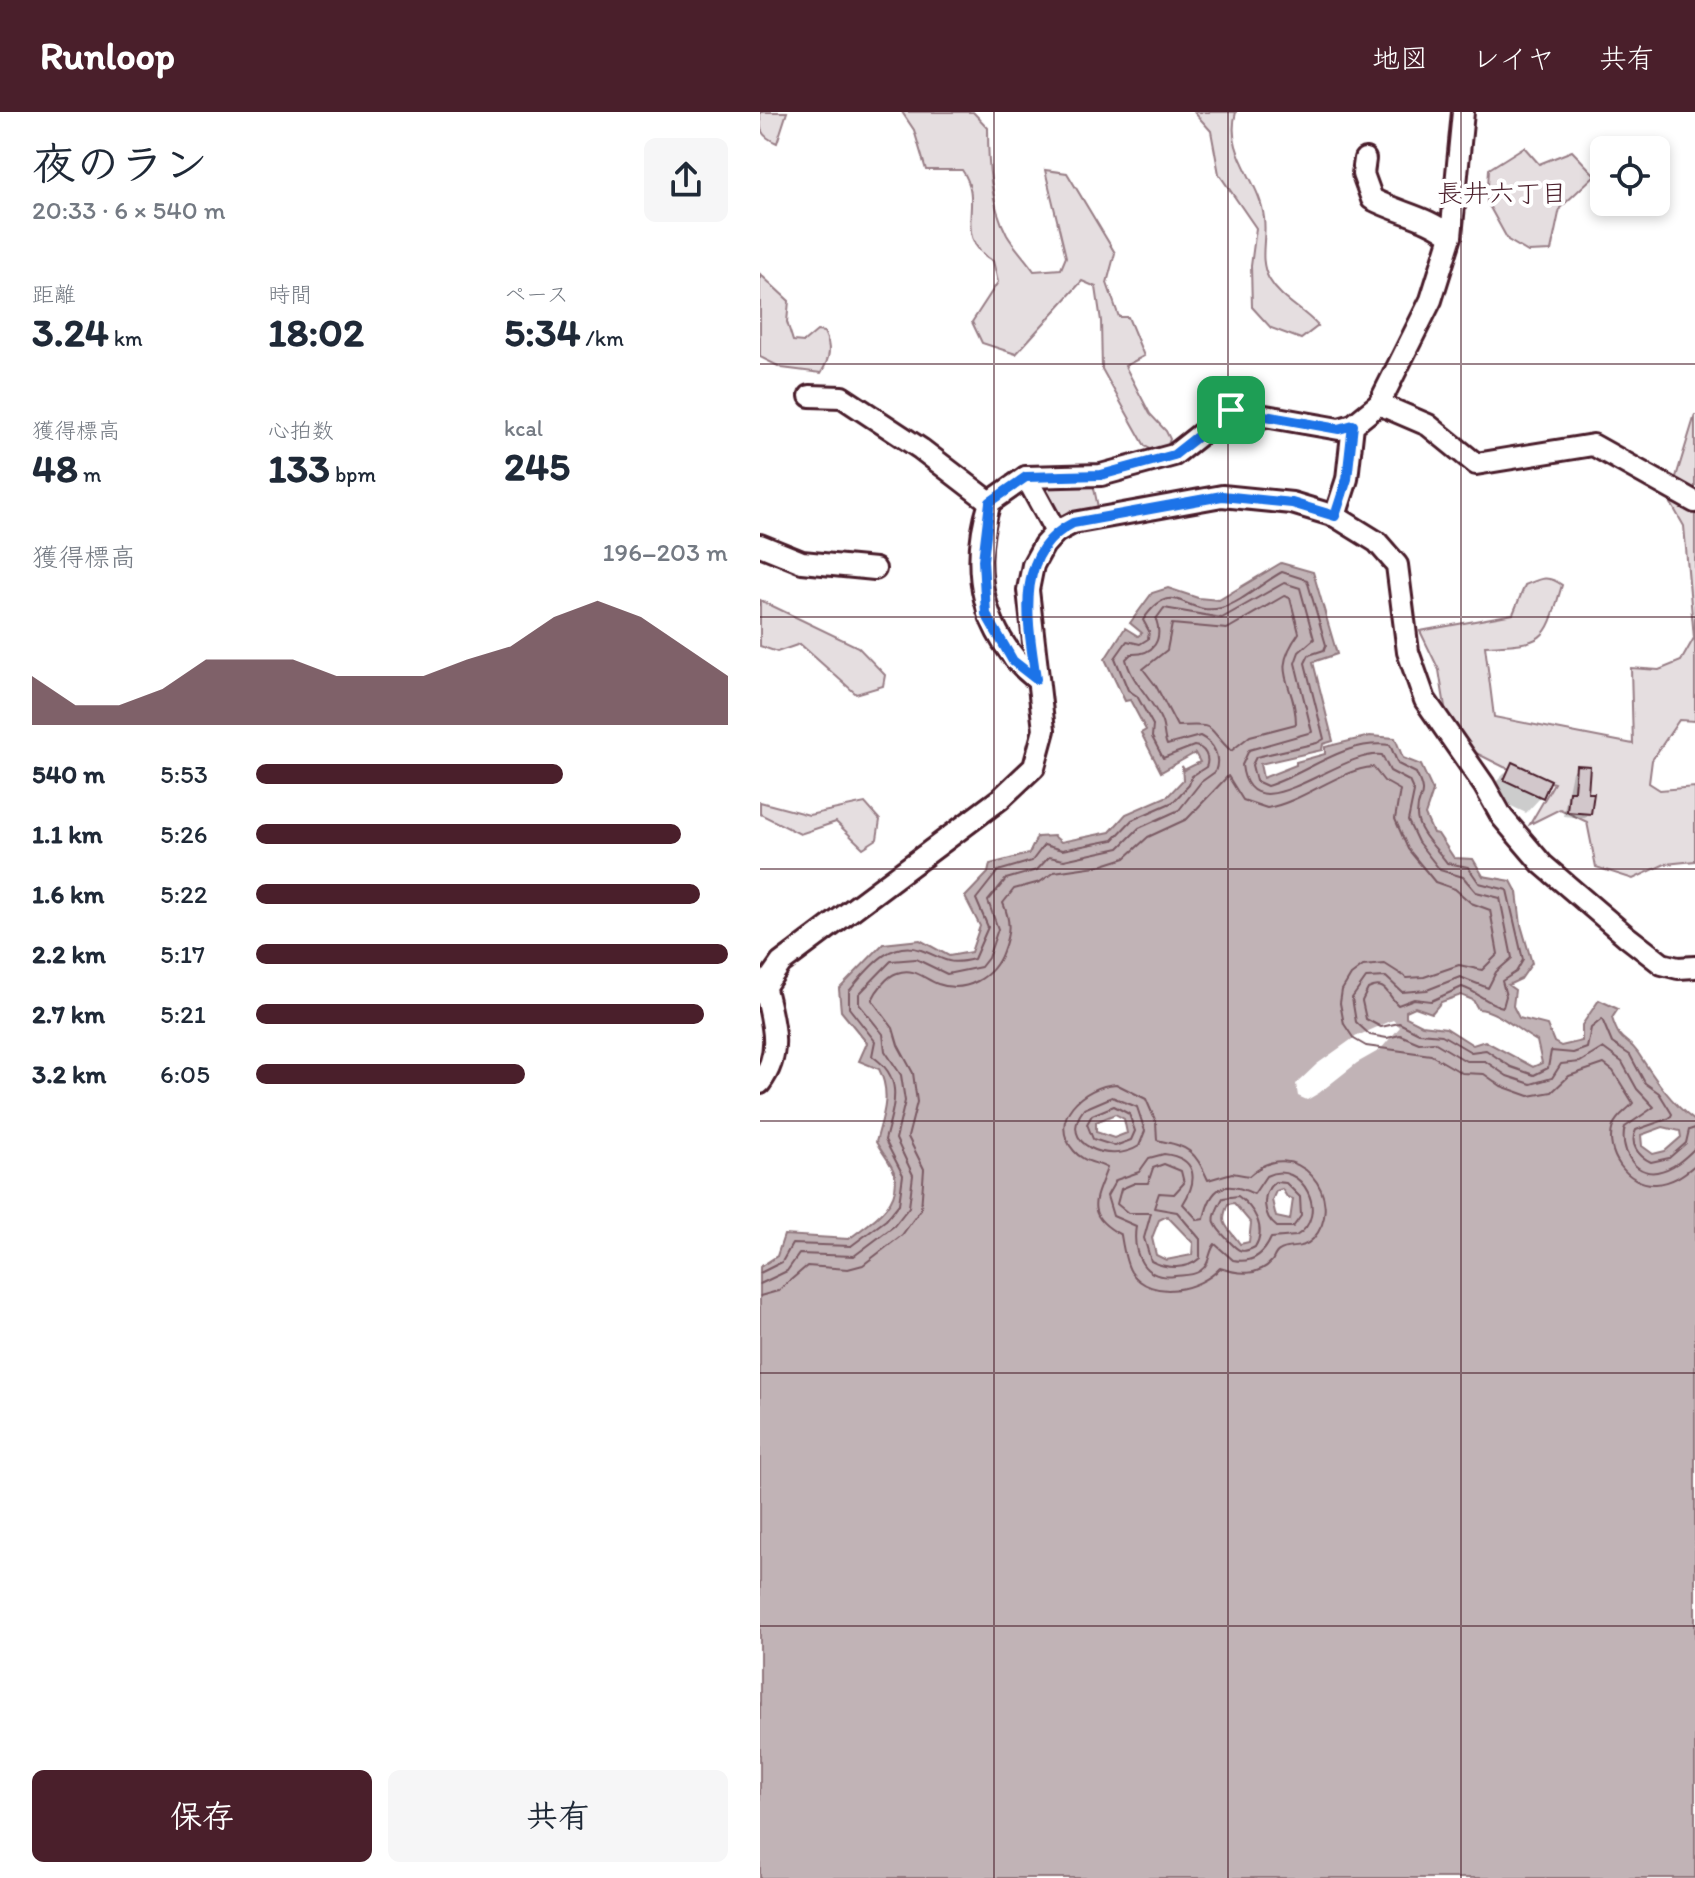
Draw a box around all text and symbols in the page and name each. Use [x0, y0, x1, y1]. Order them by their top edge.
text: Runloop [40, 33, 175, 79]
text: 地図 [1372, 41, 1428, 75]
text: レイヤ [1472, 41, 1555, 75]
text: 共有 [1599, 41, 1655, 75]
map controls [1590, 136, 1670, 216]
button: locate [1590, 136, 1670, 216]
text: 夜のラン [32, 137, 208, 190]
button: share [644, 138, 728, 222]
district label: 長井六丁目 [1437, 177, 1567, 209]
text: 20:33 · 6 × 540 m [32, 194, 226, 226]
text: 距離 [32, 281, 76, 308]
text: 時間 [268, 281, 312, 308]
text: ペース [504, 281, 569, 308]
text: 3.24 [32, 308, 109, 356]
text: 18:02 [268, 308, 364, 356]
text: 5:34 [504, 308, 581, 356]
text: km [109, 325, 143, 352]
text: /km [581, 325, 624, 352]
pin [1197, 376, 1265, 444]
icon: arrive [1209, 388, 1253, 432]
text: kcal [504, 415, 543, 442]
text: 獲得標高 [32, 417, 120, 444]
text: 心拍数 [268, 417, 334, 444]
text: 245 [504, 442, 570, 490]
text: 48 [32, 444, 78, 492]
text: 133 [268, 444, 330, 492]
text: m [78, 461, 101, 488]
text: bpm [330, 461, 376, 488]
text: 196–203 m [602, 536, 728, 568]
text: 獲得標高 [32, 541, 136, 573]
text: 540 m [32, 758, 105, 790]
text: 5:53 [160, 758, 208, 790]
text: 1.1 km [32, 818, 103, 850]
text: 5:26 [160, 818, 207, 850]
text: 1.6 km [32, 878, 104, 910]
text: 5:22 [160, 878, 207, 910]
text: 2.2 km [32, 938, 106, 970]
text: 5:17 [160, 938, 205, 970]
text: 2.7 km [32, 998, 105, 1030]
text: 5:21 [160, 998, 206, 1030]
text: 3.2 km [32, 1058, 106, 1090]
text: 6:05 [160, 1058, 210, 1090]
button: 保存 [32, 1770, 372, 1862]
button: 共有 [388, 1770, 728, 1862]

